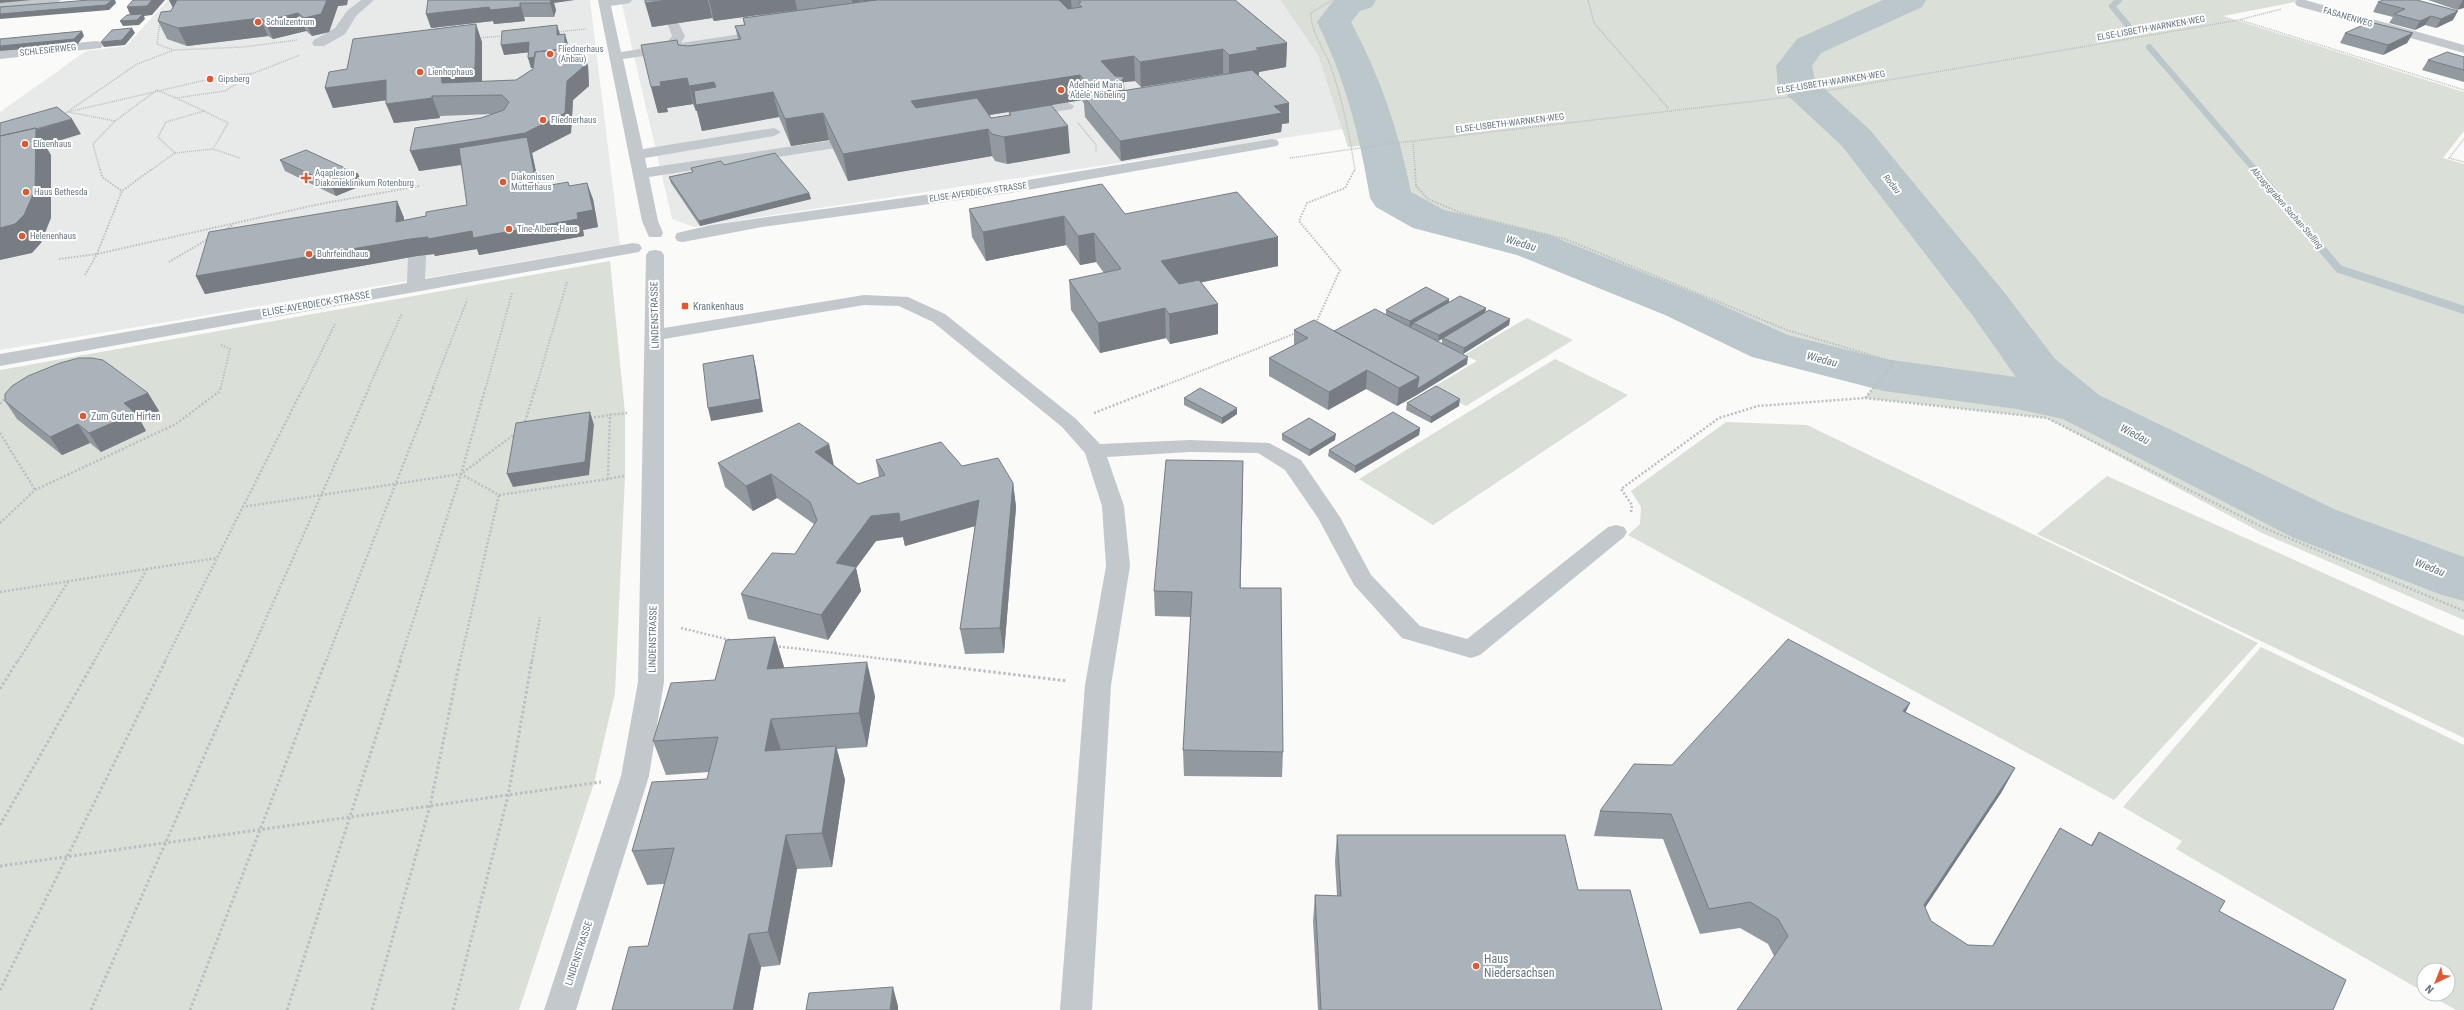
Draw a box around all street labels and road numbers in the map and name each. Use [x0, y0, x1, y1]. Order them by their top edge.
street label: FASANENWEG [2322, 5, 2374, 29]
street label: ELSE-LISBETH-WARNKEN-WEG [2096, 14, 2206, 42]
street label: SCHLESIERWEG [19, 42, 77, 58]
street label: ELSE-LISBETH-WARNKEN-WEG [1776, 69, 1886, 95]
street label: ELSE-LISBETH-WARNKEN-WEG [1455, 111, 1565, 135]
street label: ELISE-AVERDIECK-STRASSE [929, 180, 1028, 204]
street label: LINDENSTRASSE [648, 281, 661, 349]
street label: ELISE-AVERDIECK-STRASSE [261, 289, 371, 318]
street label: LINDENSTRASSE [646, 605, 659, 673]
street label: LINDENSTRASSE [563, 920, 594, 987]

